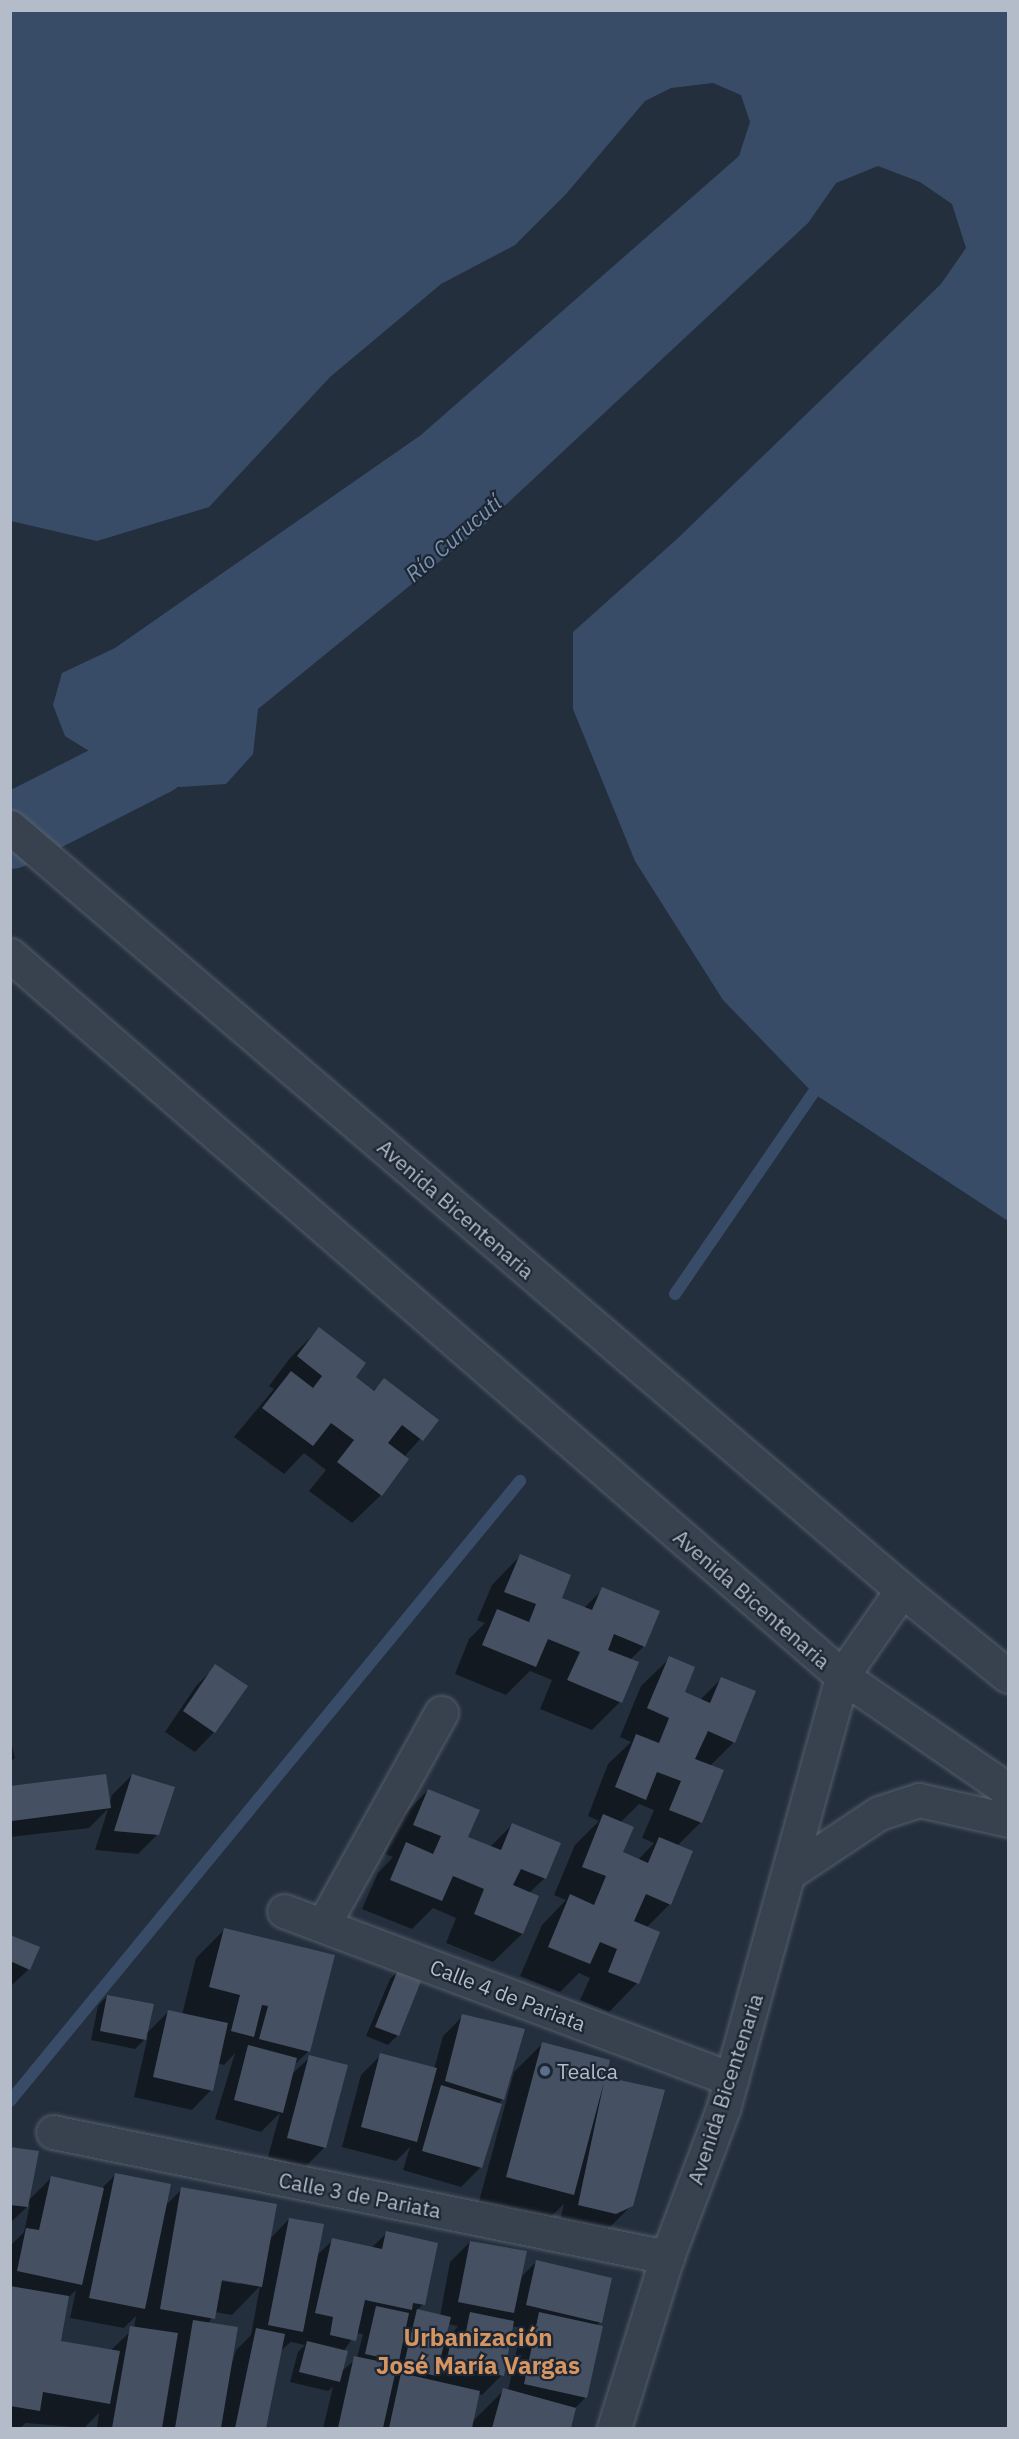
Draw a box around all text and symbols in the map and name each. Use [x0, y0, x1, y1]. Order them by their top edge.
water label: Río Curucutí [400, 489, 506, 587]
street label: Avenida Bicentenaria [373, 1134, 539, 1284]
street label: Avenida Bicentenaria [669, 1524, 835, 1674]
street label: Calle 4 de Pariata [427, 1954, 589, 2036]
street label: Avenida Bicentenaria [682, 1990, 768, 2188]
place label: Tealca [557, 2058, 618, 2084]
marker: Tealca [538, 2064, 552, 2078]
street label: Calle 3 de Pariata [277, 2167, 443, 2223]
district label: Urbanización José María Vargas [376, 2324, 580, 2380]

